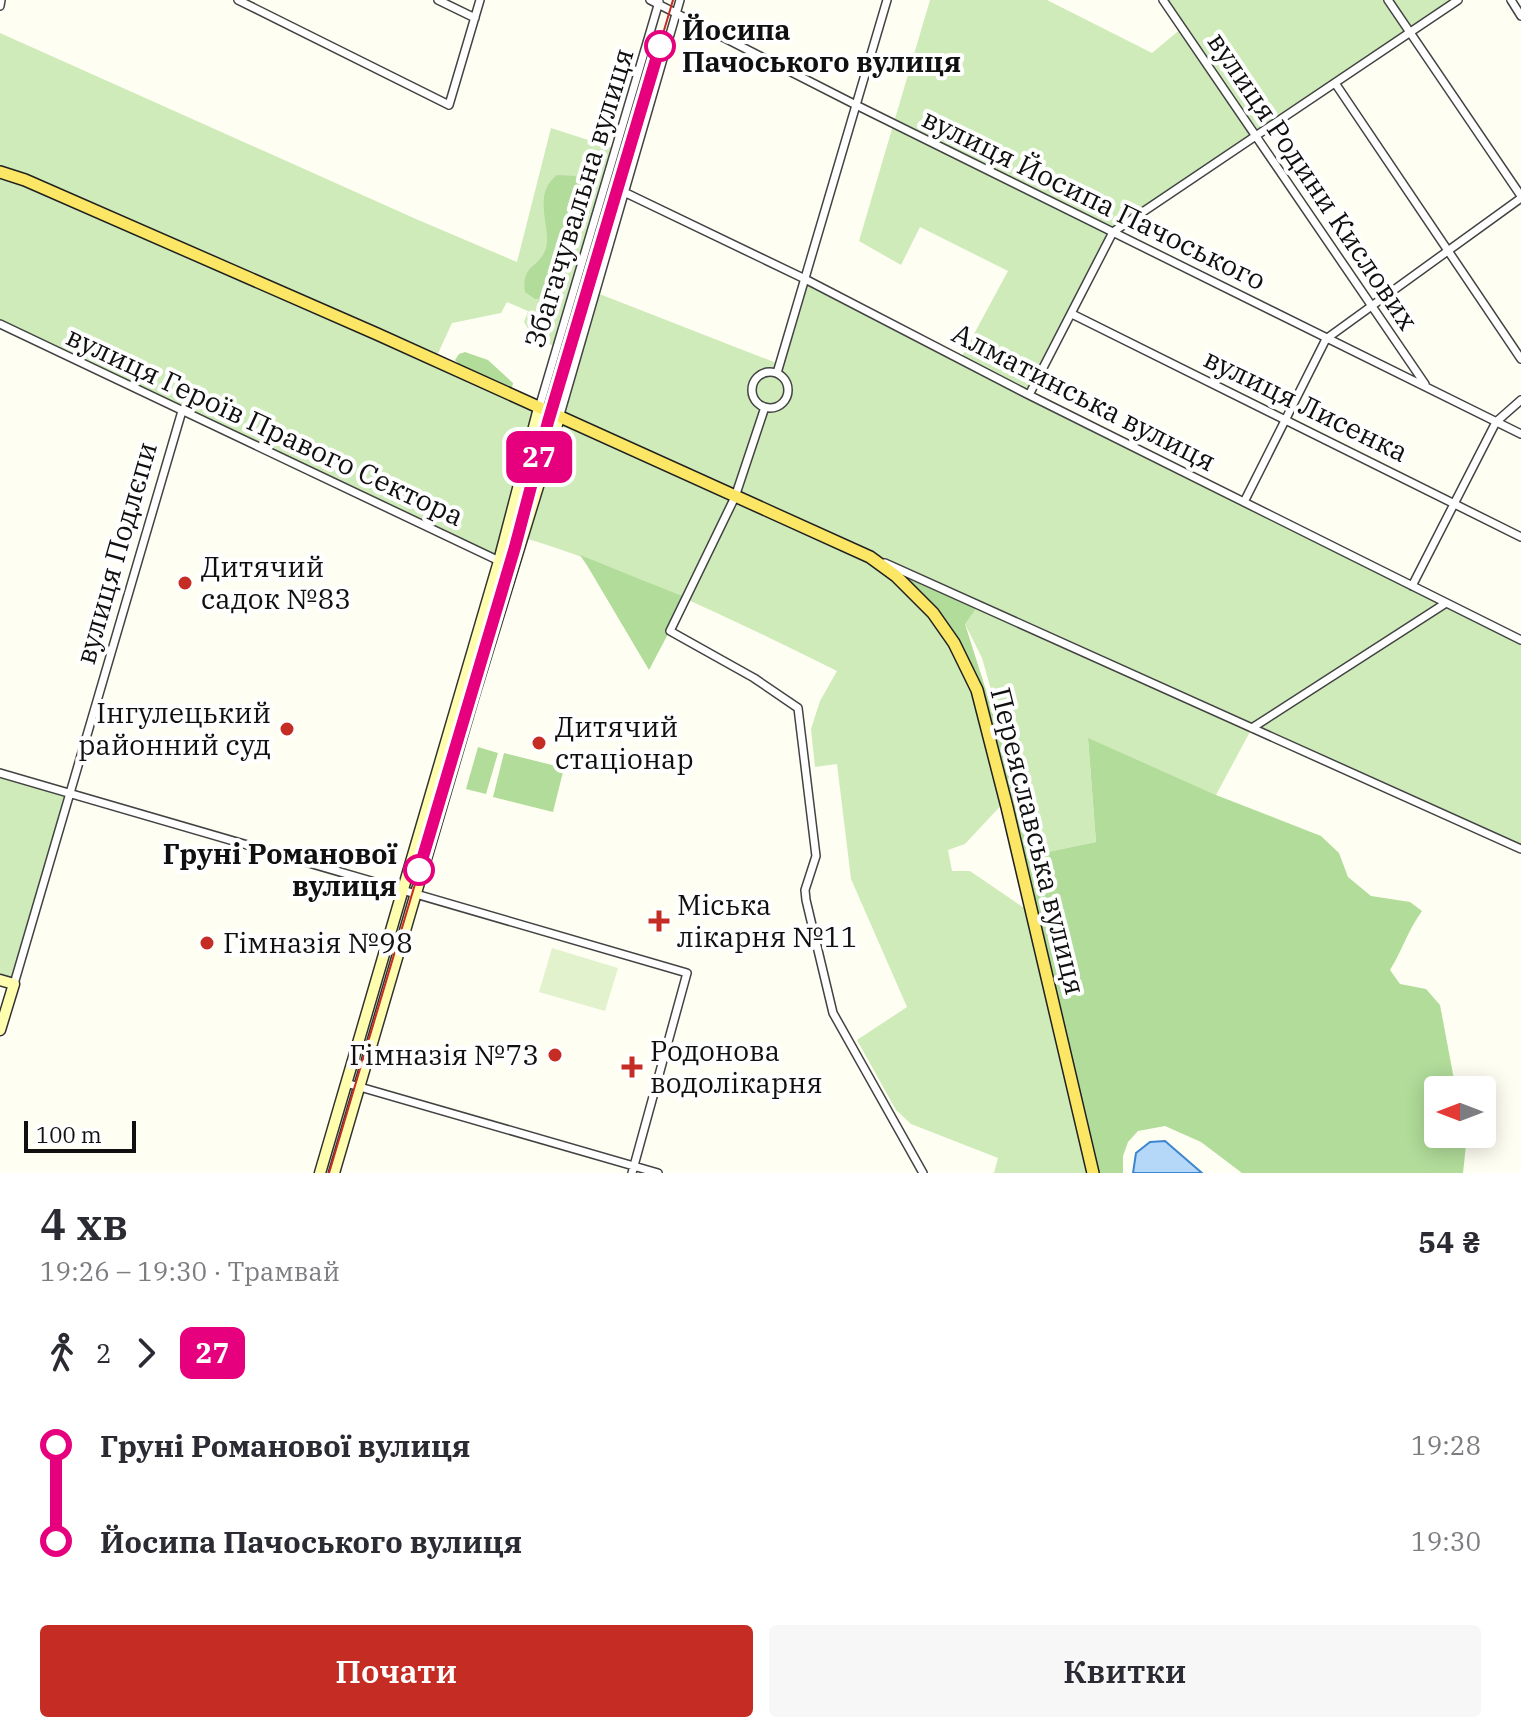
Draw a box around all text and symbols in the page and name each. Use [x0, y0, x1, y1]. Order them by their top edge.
place label: Йосипа Пачоського вулиця [682, 11, 961, 80]
street label: вулиця Родини Кислових [1200, 25, 1427, 337]
marker: Йосипа Пачоського вулиця [645, 31, 675, 61]
street label: Збагачувальна вулиця [515, 44, 642, 352]
street label: вулиця Йосипа Пачоського [916, 99, 1272, 298]
street label: Алматинська вулиця [946, 314, 1222, 479]
street label: вулиця Героїв Правого Сектора [61, 317, 470, 534]
street label: вулиця Лисенка [1198, 339, 1414, 470]
line badge: 27 [503, 431, 575, 483]
street label: вулиця Подлєпи [66, 437, 165, 668]
text: 27 [522, 438, 556, 475]
place label: Дитячий садок №83 [201, 548, 351, 617]
marker: Дитячий садок №83 [176, 574, 194, 592]
street label: Переяславська вулиця [982, 683, 1095, 998]
place label: Інгулецький районний суд [78, 694, 271, 763]
place label: Дитячий стаціонар [555, 708, 694, 777]
marker: Інгулецький районний суд [278, 720, 296, 738]
marker: Дитячий стаціонар [530, 734, 548, 752]
place label: Груні Романової вулиця [163, 835, 399, 904]
marker: Груні Романової вулиця [404, 855, 434, 885]
place label: Міська лікарня №11 [677, 886, 857, 955]
marker: Міська лікарня №11 [648, 910, 670, 932]
place label: Гімназія №98 [223, 924, 413, 961]
marker: Гімназія №98 [198, 934, 216, 952]
place label: Родонова водолікарня [650, 1032, 823, 1101]
place label: Гімназія №73 [349, 1036, 539, 1073]
marker: Гімназія №73 [546, 1046, 564, 1064]
marker: Родонова водолікарня [621, 1056, 643, 1078]
north arrow [1424, 1076, 1496, 1148]
map controls [1424, 1076, 1496, 1148]
scale bar [24, 1117, 136, 1153]
text: 100 m [36, 1120, 102, 1149]
text: 4 хв [40, 1195, 128, 1252]
text: 54 ₴ [1418, 1222, 1481, 1261]
text: 19:26 – 19:30 · Трамвай [40, 1254, 340, 1288]
icon: walk [40, 1331, 84, 1375]
icon: forward [124, 1331, 168, 1375]
text: 27 [196, 1334, 229, 1371]
text: 2 [96, 1336, 112, 1370]
text: Груні Романової вулиця [100, 1426, 470, 1465]
text: 19:28 [1411, 1428, 1481, 1462]
text: Йосипа Пачоського вулиця [100, 1522, 522, 1561]
text: 19:30 [1411, 1524, 1481, 1558]
button: Почати [40, 1625, 753, 1717]
button: Квитки [769, 1625, 1481, 1717]

